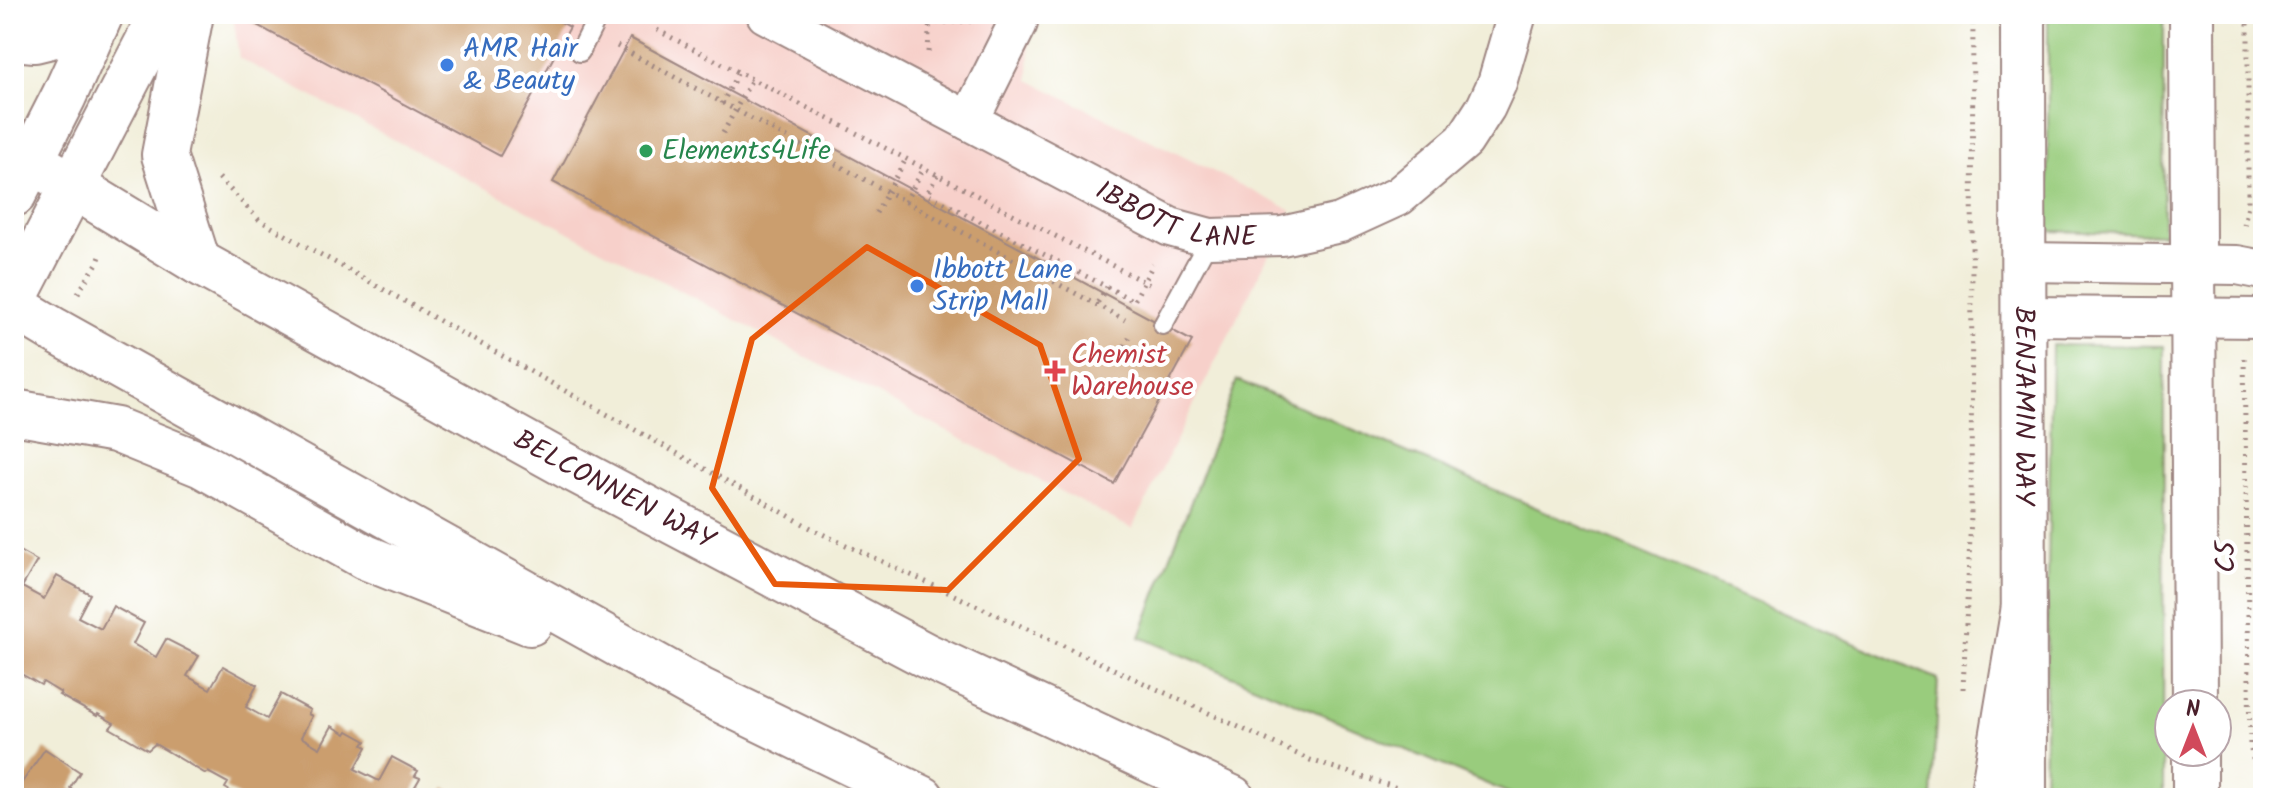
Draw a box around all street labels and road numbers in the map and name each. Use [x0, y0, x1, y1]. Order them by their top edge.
street label: IBBOTT LANE [1087, 169, 1258, 261]
street label: BENJAMIN WAY [2001, 306, 2046, 507]
street label: BELCONNEN WAY [505, 418, 724, 563]
street label: C5 [2204, 539, 2250, 573]

